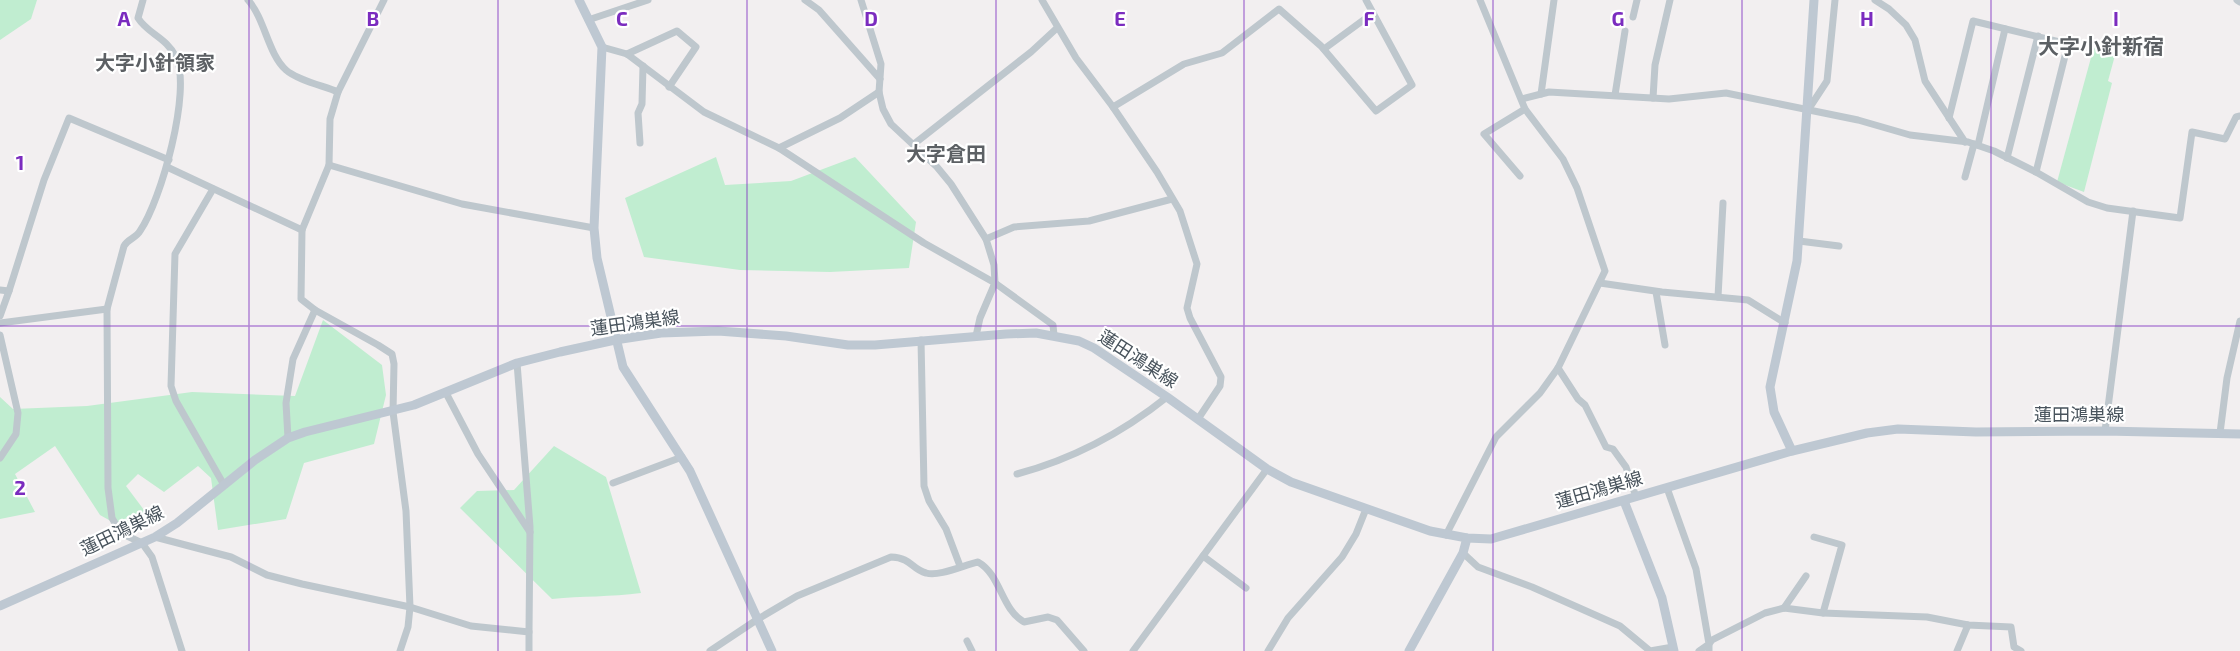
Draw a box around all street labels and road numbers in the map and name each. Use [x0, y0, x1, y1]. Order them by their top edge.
street label: 蓮田鴻巣線 [589, 305, 681, 339]
street label: 蓮田鴻巣線 [1095, 324, 1182, 392]
street label: 蓮田鴻巣線 [2034, 403, 2124, 425]
street label: 蓮田鴻巣線 [1552, 466, 1645, 512]
street label: 蓮田鴻巣線 [76, 500, 167, 560]

